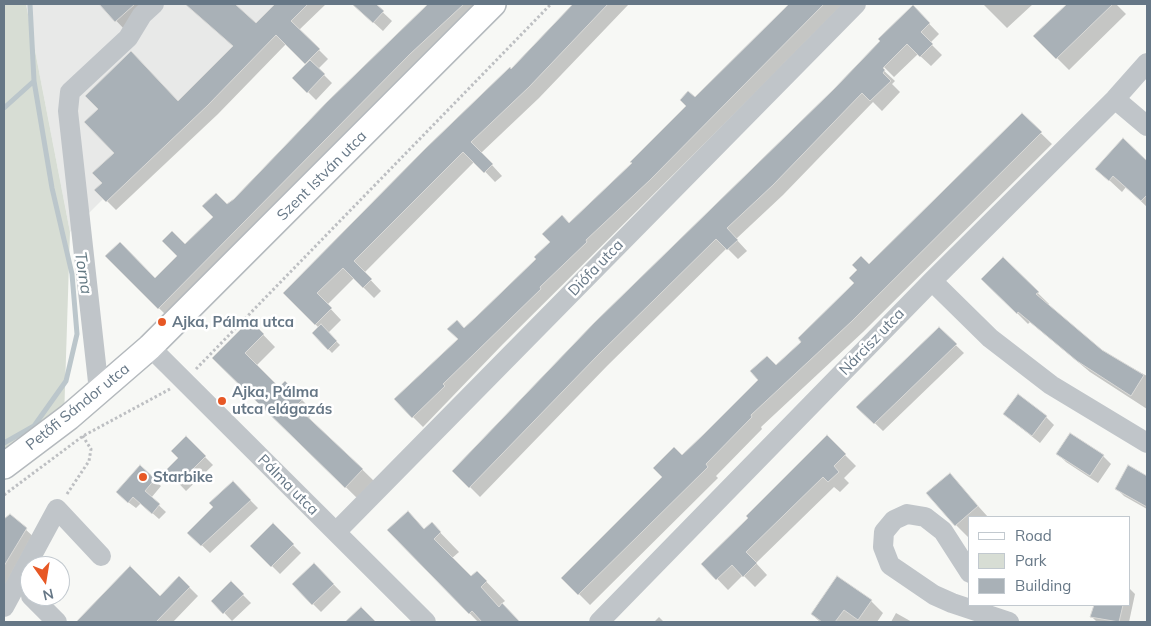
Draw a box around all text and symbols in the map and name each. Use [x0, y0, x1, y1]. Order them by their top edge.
street label: Szent István utca [273, 127, 371, 225]
street label: Diófa utca [565, 236, 627, 300]
water label: Torna [70, 251, 96, 295]
street label: Nárcisz utca [836, 305, 908, 379]
place label: Ajka, Pálma utca [172, 313, 294, 331]
marker: Ajka, Pálma utca [156, 316, 168, 328]
street label: Petőfi Sándor utca [23, 360, 133, 454]
place label: Ajka, Pálma utca elágazás [232, 383, 332, 418]
marker: Ajka, Pálma utca elágazás [216, 395, 228, 407]
street label: Pálma utca [254, 451, 322, 519]
place label: Starbike [153, 468, 213, 486]
marker: Starbike [137, 471, 149, 483]
legend [968, 516, 1131, 606]
text: Road [1015, 526, 1052, 545]
text: Park [1015, 551, 1047, 570]
north arrow [20, 556, 70, 606]
text: Building [1015, 576, 1071, 595]
text: N [41, 585, 55, 605]

